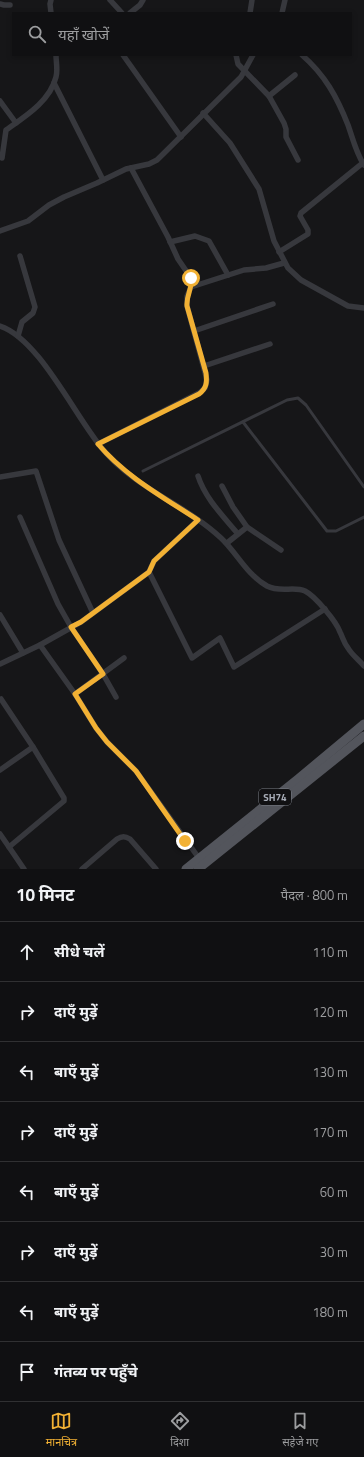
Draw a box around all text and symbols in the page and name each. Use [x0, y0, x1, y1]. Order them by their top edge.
search box [12, 12, 352, 56]
icon: search [26, 23, 48, 45]
text: यहाँ खोजें [58, 23, 109, 46]
route start [182, 269, 200, 287]
road number: SH74 [259, 789, 291, 805]
route end [176, 832, 194, 850]
text: 10 मिनट [16, 882, 74, 908]
text: पैदल · 800 m [281, 885, 348, 905]
text: सीधे चलें [54, 940, 105, 963]
icon: ahead [16, 941, 38, 963]
text: 110 m [312, 942, 348, 962]
text: दाएँ मुड़ें [54, 1000, 98, 1023]
icon: right [16, 1001, 38, 1023]
text: 120 m [312, 1002, 348, 1022]
text: बाएँ मुड़ें [54, 1060, 98, 1083]
icon: left [16, 1061, 38, 1083]
text: 130 m [312, 1062, 348, 1082]
text: दाएँ मुड़ें [54, 1120, 98, 1143]
icon: right [16, 1121, 38, 1143]
text: 170 m [312, 1122, 348, 1142]
text: बाएँ मुड़ें [54, 1180, 98, 1203]
icon: left [16, 1181, 38, 1203]
text: 60 m [320, 1182, 348, 1202]
text: दाएँ मुड़ें [54, 1240, 98, 1263]
icon: right [16, 1241, 38, 1263]
text: 30 m [320, 1242, 348, 1262]
text: बाएँ मुड़ें [54, 1300, 98, 1323]
icon: left [16, 1301, 38, 1323]
text: 180 m [312, 1302, 348, 1322]
text: गंतव्य पर पहुँचे [54, 1360, 138, 1383]
icon: arrive [16, 1361, 38, 1383]
tab: मानचित्र [46, 1410, 77, 1450]
tab: दिशा [169, 1410, 191, 1450]
tab: सहेजे गए [282, 1410, 318, 1450]

